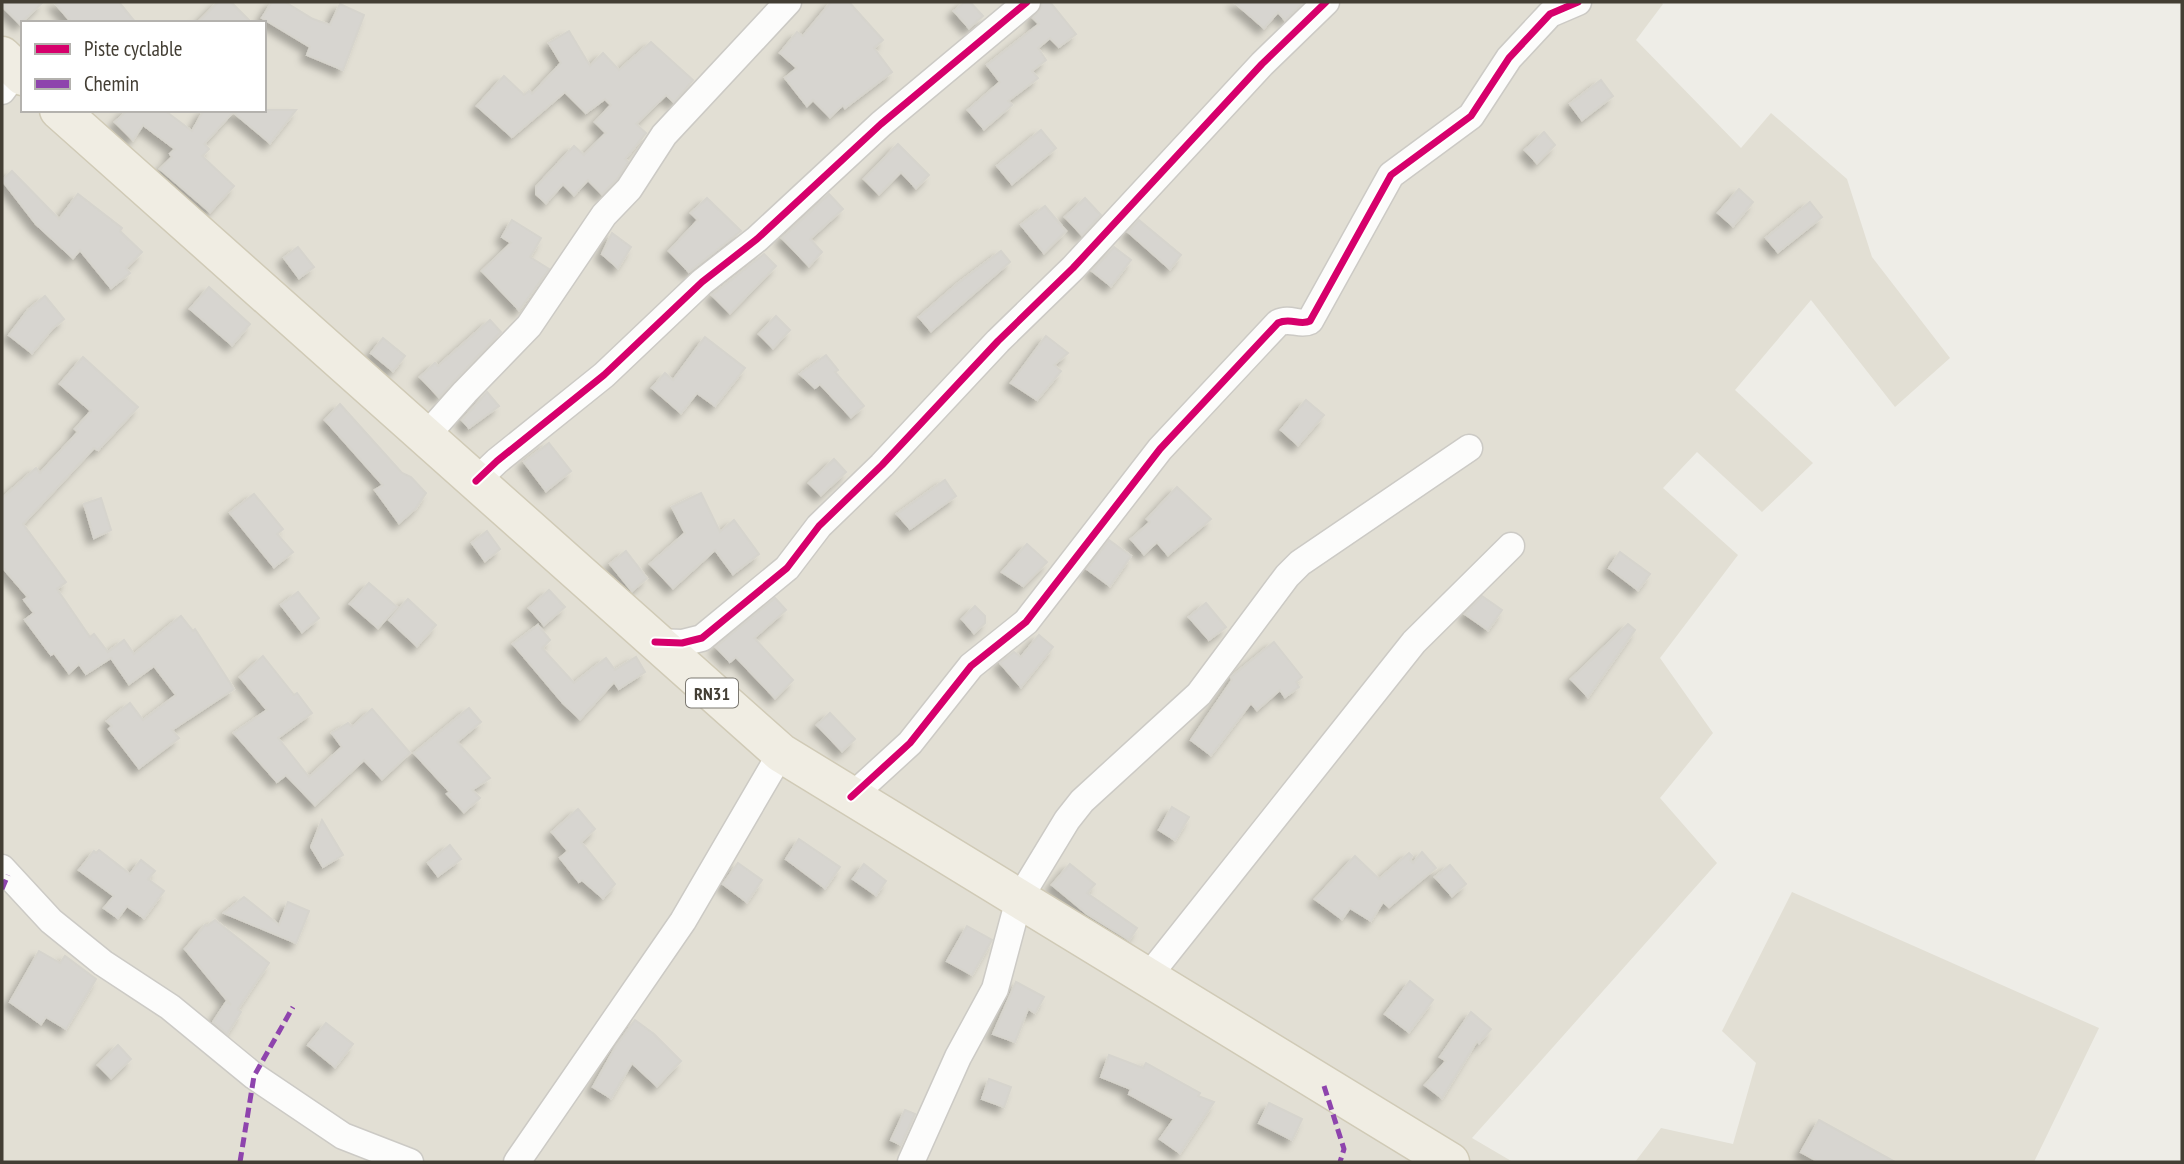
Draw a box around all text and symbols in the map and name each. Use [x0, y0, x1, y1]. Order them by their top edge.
legend [21, 21, 266, 112]
text: Piste cyclable [84, 35, 182, 62]
text: Chemin [84, 70, 139, 97]
road number: RN31 [686, 678, 738, 708]

